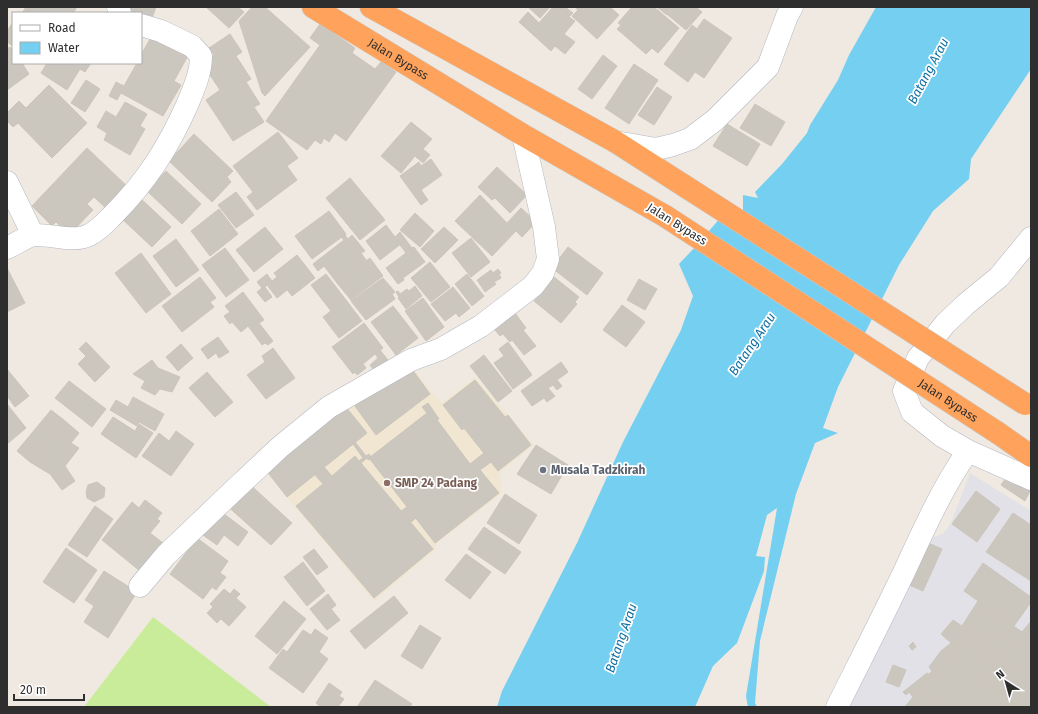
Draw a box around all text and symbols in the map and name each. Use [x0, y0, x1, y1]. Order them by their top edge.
legend [12, 12, 142, 64]
text: Road [48, 21, 76, 35]
street label: Jalan Bypass [366, 35, 431, 83]
water label: Batang Arau [904, 36, 952, 106]
text: Water [48, 41, 80, 55]
street label: Jalan Bypass [644, 200, 710, 248]
water label: Batang Arau [726, 310, 778, 378]
street label: Jalan Bypass [916, 376, 981, 425]
place label: Musala Tadzkirah [551, 463, 645, 477]
marker: Musala Tadzkirah [538, 465, 548, 475]
place label: SMP 24 Padang [395, 476, 478, 490]
marker: SMP 24 Padang [382, 478, 392, 488]
water label: Batang Arau [602, 601, 640, 675]
north arrow [986, 662, 1026, 702]
text: N [993, 667, 1007, 682]
scale bar [14, 676, 84, 702]
text: 20 m [20, 683, 46, 697]

